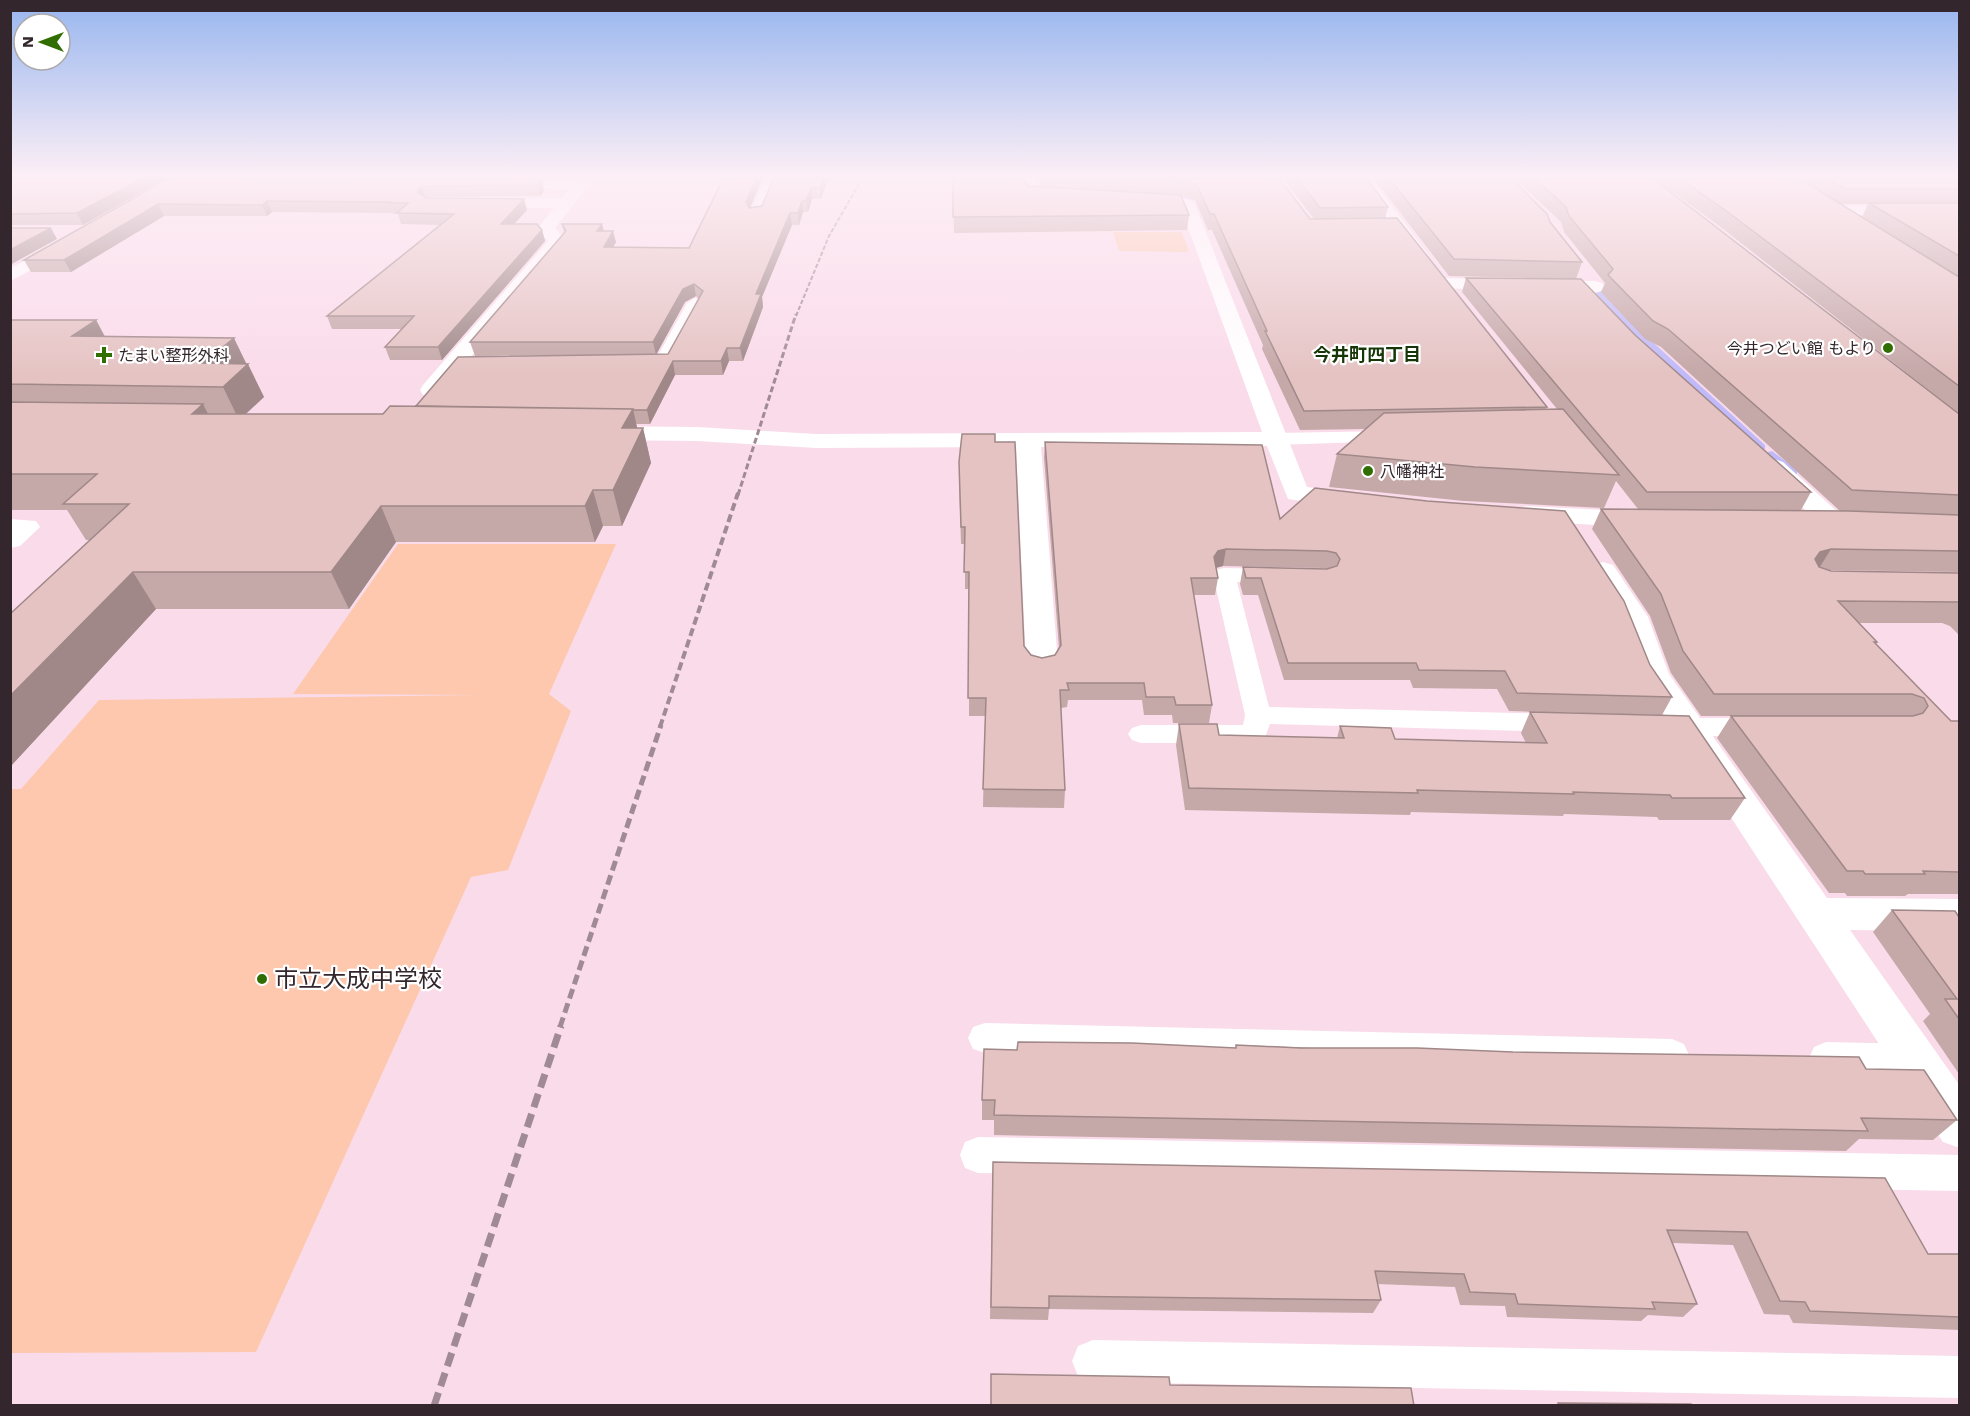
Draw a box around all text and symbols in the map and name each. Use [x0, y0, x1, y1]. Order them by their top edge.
north arrow [12, 12, 72, 72]
text: N [18, 36, 37, 48]
place label: 今井つどい館 もより [1727, 339, 1876, 358]
marker: 今井つどい館 もより [1881, 341, 1895, 355]
district label: 今井町四丁目 [1313, 344, 1421, 365]
marker: たまい整形外科 [95, 346, 113, 364]
place label: たまい整形外科 [118, 346, 230, 365]
place label: 八幡神社 [1380, 462, 1444, 481]
marker: 八幡神社 [1361, 464, 1375, 478]
place label: 市立大成中学校 [274, 965, 442, 993]
marker: 市立大成中学校 [255, 972, 269, 986]

